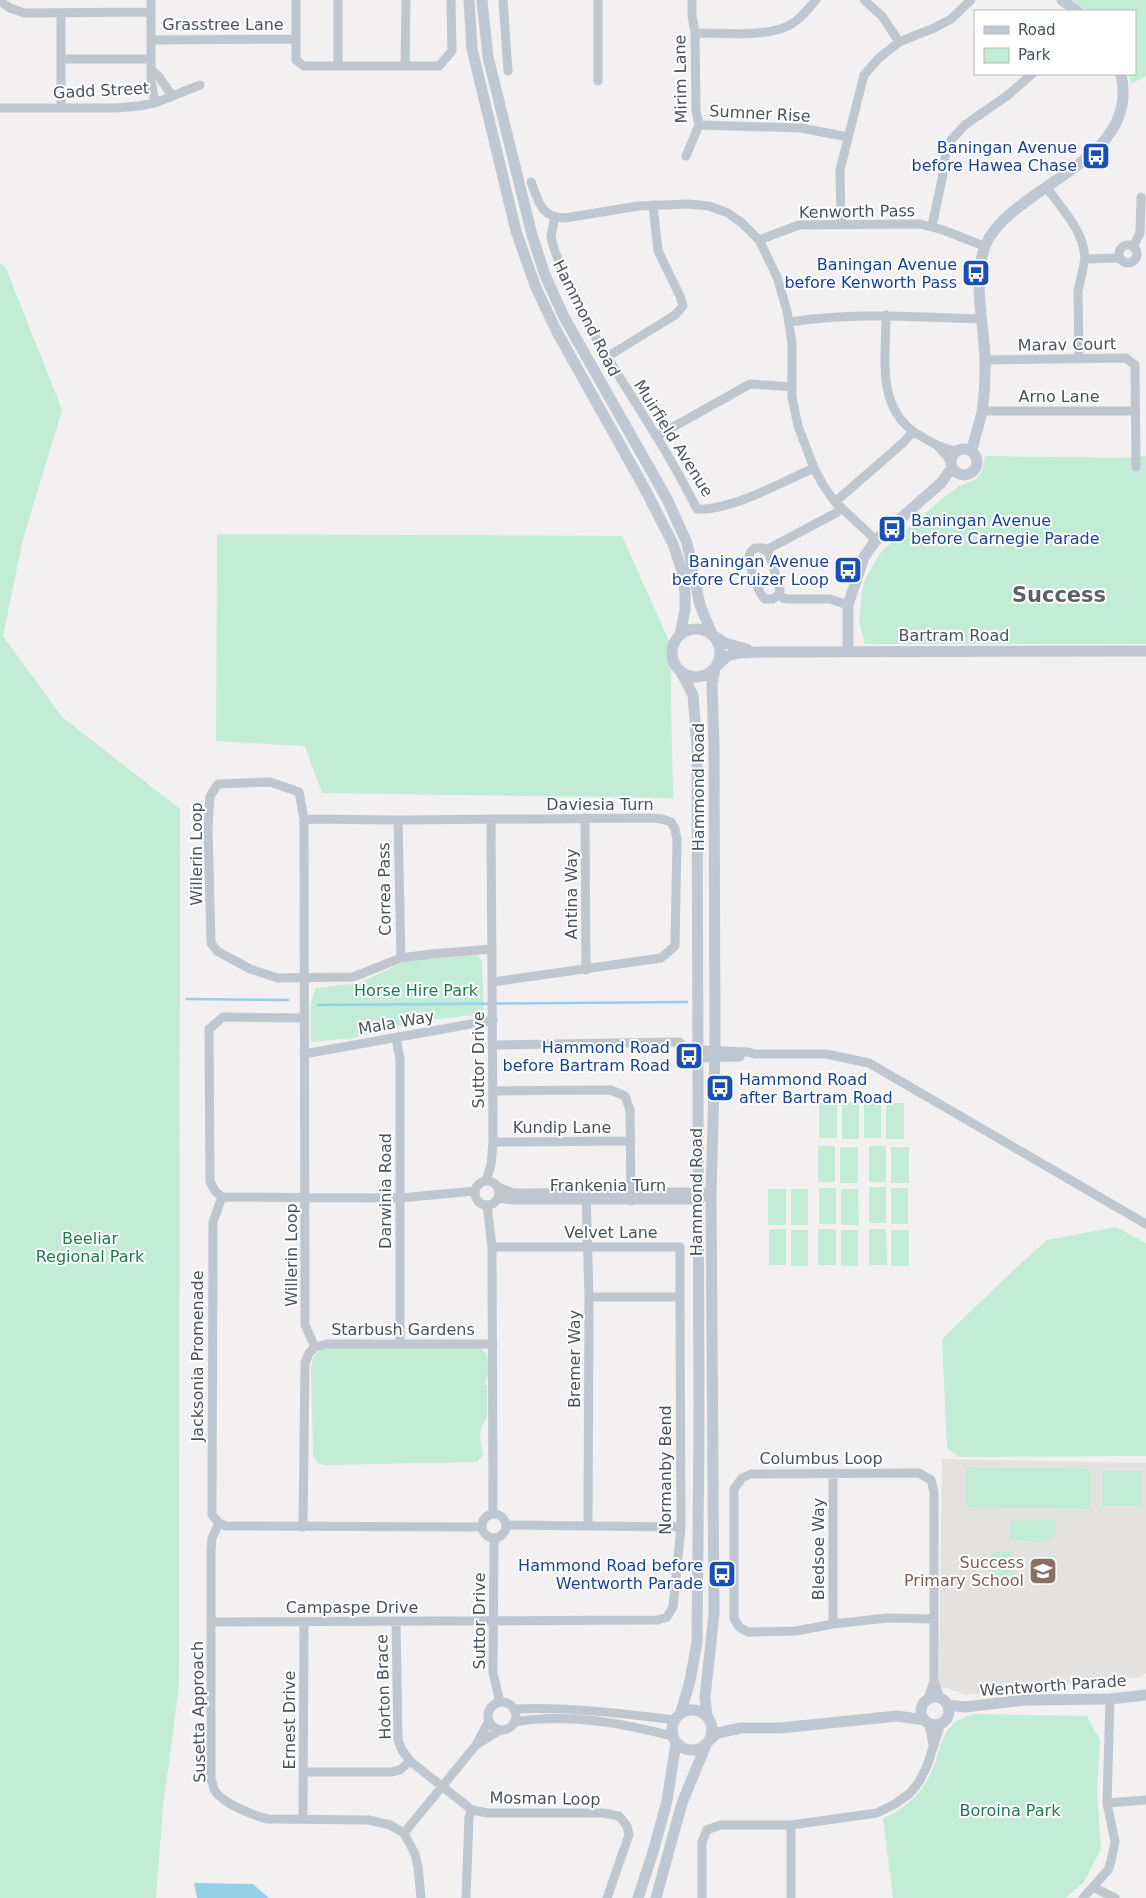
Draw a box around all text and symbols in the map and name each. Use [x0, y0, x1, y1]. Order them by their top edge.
legend [974, 10, 1136, 75]
street label: Grasstree Lane [162, 15, 284, 34]
text: Road [1018, 21, 1056, 39]
street label: Mirim Lane [670, 35, 691, 123]
text: Park [1018, 46, 1051, 64]
street label: Gadd Street [52, 78, 150, 103]
street label: Sumner Rise [709, 101, 811, 126]
place label: Baningan Avenue before Hawea Chase [911, 138, 1077, 175]
bus stop icon: Baningan Avenue before Hawea Chase [1081, 141, 1111, 171]
street label: Kenworth Pass [799, 201, 915, 222]
place label: Baningan Avenue before Kenworth Pass [784, 255, 957, 292]
street label: Hammond Road [549, 257, 624, 380]
bus stop icon: Baningan Avenue before Kenworth Pass [961, 258, 991, 288]
street label: Marav Court [1018, 334, 1116, 355]
street label: Muirfield Avenue [630, 376, 717, 500]
street label: Arno Lane [1019, 387, 1099, 406]
place label: Baningan Avenue before Carnegie Parade [911, 511, 1099, 548]
bus stop icon: Baningan Avenue before Carnegie Parade [877, 514, 907, 544]
place label: Baningan Avenue before Cruizer Loop [672, 552, 829, 589]
bus stop icon: Baningan Avenue before Cruizer Loop [833, 555, 863, 585]
district label: Success [1012, 583, 1106, 607]
street label: Bartram Road [899, 626, 1009, 645]
street label: Hammond Road [689, 723, 708, 851]
street label: Daviesia Turn [546, 795, 654, 814]
street label: Willerin Loop [187, 802, 206, 906]
street label: Correa Pass [374, 842, 395, 936]
street label: Antina Way [562, 849, 581, 939]
park label: Horse Hire Park [354, 981, 479, 1000]
street label: Mala Way [357, 1006, 436, 1039]
street label: Suttor Drive [469, 1012, 488, 1108]
place label: Hammond Road before Bartram Road [503, 1038, 670, 1075]
bus stop icon: Hammond Road before Bartram Road [674, 1041, 704, 1071]
place label: Hammond Road after Bartram Road [739, 1070, 893, 1107]
bus stop icon: Hammond Road after Bartram Road [705, 1073, 735, 1103]
street label: Kundip Lane [513, 1118, 611, 1137]
street label: Hammond Road [687, 1128, 706, 1256]
street label: Darwinia Road [376, 1133, 395, 1249]
street label: Frankenia Turn [550, 1176, 666, 1195]
street label: Willerin Loop [282, 1203, 301, 1307]
street label: Velvet Lane [564, 1223, 658, 1242]
park label: Beeliar Regional Park [36, 1229, 145, 1266]
street label: Jacksonia Promenade [188, 1271, 207, 1442]
street label: Bremer Way [565, 1310, 584, 1408]
street label: Starbush Gardens [331, 1320, 475, 1339]
street label: Normanby Bend [656, 1405, 675, 1535]
street label: Columbus Loop [759, 1449, 883, 1468]
street label: Bledsoe Way [809, 1498, 828, 1600]
place label: Success Primary School [904, 1553, 1024, 1590]
place label: Hammond Road before Wentworth Parade [518, 1556, 703, 1593]
school or university icon: Success Primary School [1028, 1556, 1058, 1586]
bus stop icon: Hammond Road before Wentworth Parade [707, 1559, 737, 1589]
street label: Suttor Drive [470, 1573, 489, 1669]
street label: Campaspe Drive [286, 1598, 418, 1617]
street label: Horton Brace [372, 1634, 395, 1740]
street label: Susetta Approach [188, 1641, 209, 1783]
street label: Ernest Drive [280, 1671, 299, 1769]
street label: Wentworth Parade [979, 1671, 1127, 1700]
street label: Mosman Loop [489, 1788, 601, 1809]
park label: Boroina Park [960, 1801, 1061, 1820]

